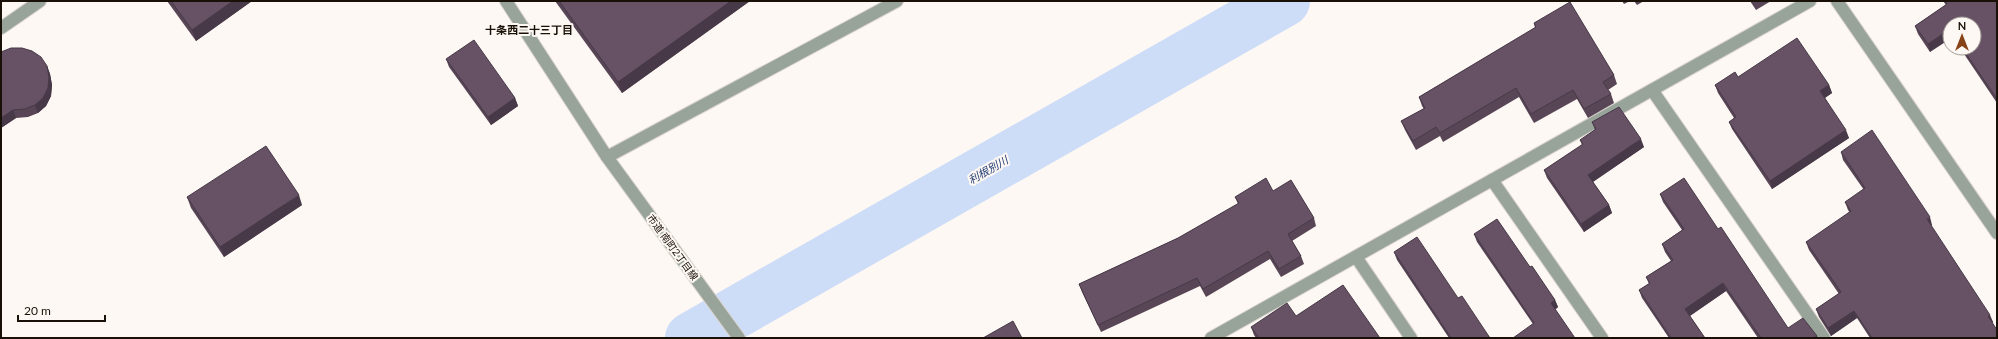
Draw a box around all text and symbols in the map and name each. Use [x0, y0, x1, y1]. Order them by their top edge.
north arrow [1942, 16, 1982, 56]
text: N [1958, 19, 1966, 32]
district label: 十条西二十三丁目 [485, 23, 573, 36]
water label: 利根別川 [965, 152, 1011, 186]
street label: 市道 南町2丁目線 [645, 212, 701, 282]
scale bar [18, 297, 105, 323]
text: 20 m [24, 303, 51, 318]

